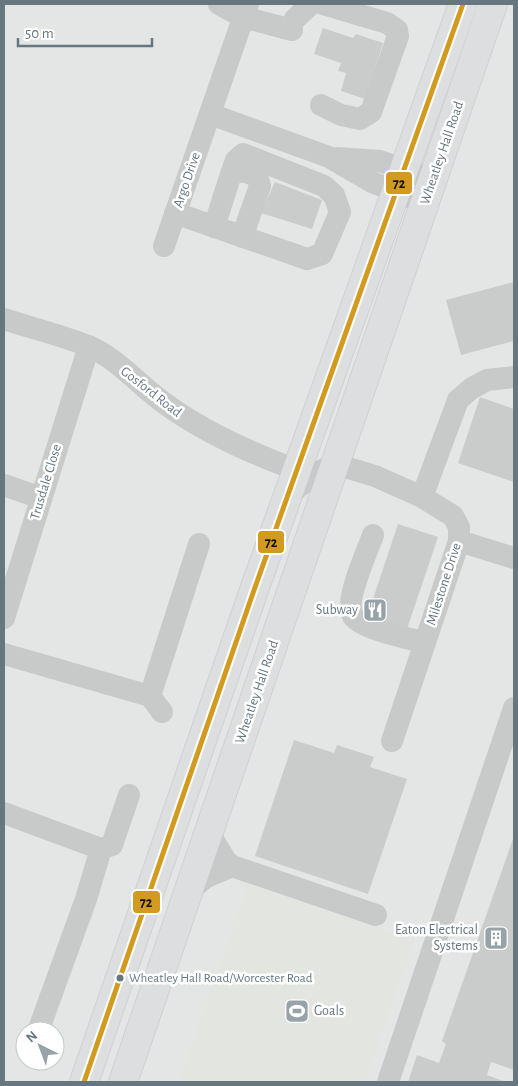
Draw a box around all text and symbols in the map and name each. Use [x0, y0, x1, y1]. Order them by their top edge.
scale bar [18, 15, 151, 47]
text: 50 m [25, 26, 54, 41]
street label: Wheatley Hall Road [418, 100, 466, 206]
street label: Argo Drive [171, 150, 203, 210]
line badge: 72 [385, 171, 413, 195]
text: 72 [393, 177, 406, 191]
street label: Gosford Road [118, 364, 184, 420]
street label: Trusdale Close [28, 443, 64, 521]
line badge: 72 [257, 530, 285, 554]
text: 72 [265, 536, 278, 550]
street label: Milestone Drive [424, 541, 464, 627]
restaurant icon: Subway [362, 597, 388, 623]
place label: Subway [316, 603, 358, 617]
street label: Wheatley Hall Road [233, 639, 281, 745]
line badge: 72 [132, 890, 161, 914]
text: 72 [140, 896, 153, 910]
place label: Eaton Electrical Systems [395, 923, 478, 953]
building icon: Eaton Electrical Systems [483, 925, 509, 951]
place label: Wheatley Hall Road/Worcester Road [129, 972, 313, 985]
marker: Wheatley Hall Road/Worcester Road [115, 973, 125, 983]
sports icon: Goals [284, 998, 310, 1024]
place label: Goals [314, 1004, 344, 1018]
north arrow [15, 1021, 65, 1071]
text: N [24, 1029, 40, 1046]

